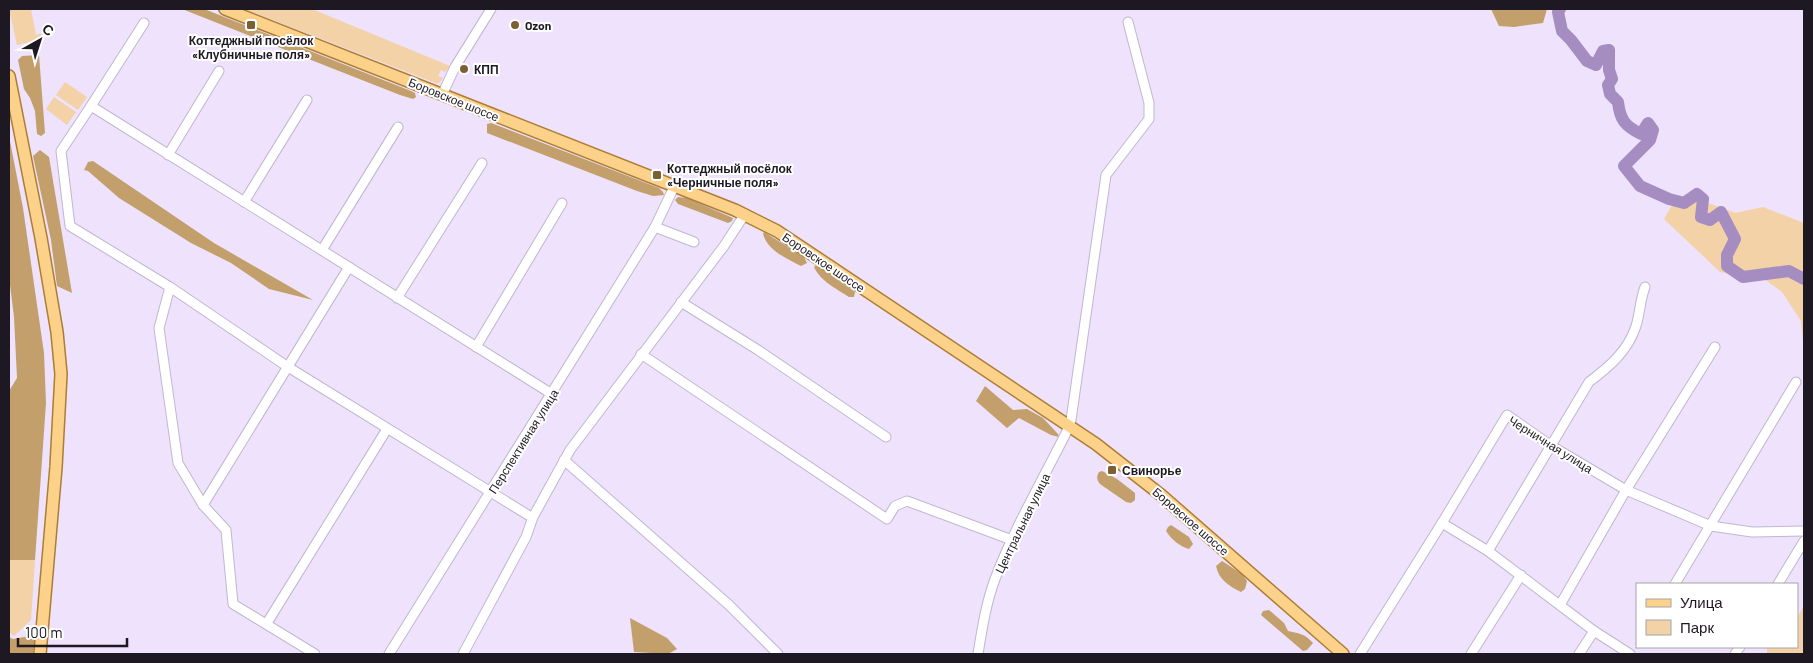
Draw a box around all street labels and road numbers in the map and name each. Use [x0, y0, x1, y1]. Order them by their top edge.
street label: Боровское шоссе [406, 74, 502, 125]
street label: Боровское шоссе [780, 229, 868, 296]
street label: Перспективная улица [485, 386, 562, 496]
street label: Черничная улица [1506, 413, 1596, 476]
street label: Центральная улица [992, 470, 1053, 576]
street label: Боровское шоссе [1149, 484, 1232, 559]

